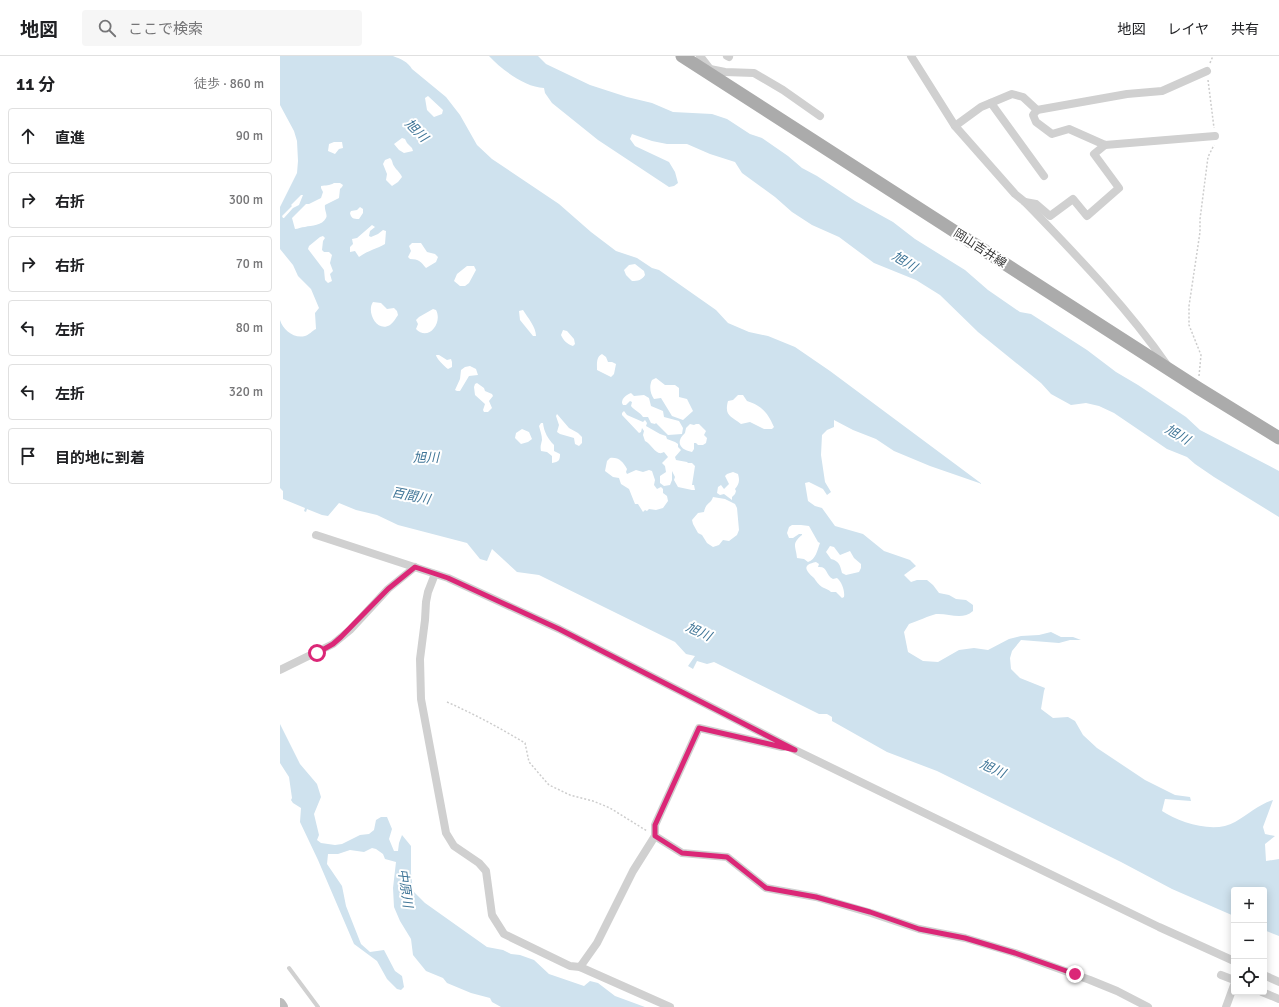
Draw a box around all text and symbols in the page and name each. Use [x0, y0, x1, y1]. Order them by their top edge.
search box [82, 10, 362, 46]
icon: search [96, 17, 118, 39]
text: 地図 [20, 18, 58, 42]
text: ここで検索 [128, 20, 203, 38]
text: 地図 [1117, 21, 1145, 38]
text: レイヤ [1167, 21, 1209, 38]
text: 共有 [1231, 21, 1259, 38]
text: 11 分 [16, 74, 55, 95]
text: 徒歩 · 860 m [194, 76, 264, 92]
water label: 旭川 [401, 116, 433, 147]
icon: ahead [17, 125, 39, 147]
text: 90 m [236, 128, 263, 144]
text: 直進 [55, 129, 85, 147]
icon: right [17, 189, 39, 211]
text: 300 m [229, 192, 263, 208]
text: 右折 [55, 193, 85, 211]
street label: 岡山吉井線 [950, 226, 1009, 271]
water label: 旭川 [889, 248, 921, 276]
icon: right [17, 253, 39, 275]
text: 70 m [236, 256, 263, 272]
text: 右折 [55, 257, 85, 275]
icon: left [17, 317, 39, 339]
text: 80 m [236, 320, 263, 336]
text: 左折 [55, 321, 85, 339]
icon: left [17, 381, 39, 403]
text: 320 m [229, 384, 263, 400]
text: 左折 [55, 385, 85, 403]
water label: 旭川 [1162, 421, 1194, 449]
icon: arrive [17, 445, 39, 467]
text: 目的地に到着 [55, 449, 145, 467]
water label: 旭川 [413, 450, 441, 466]
water label: 百間川 [390, 484, 433, 508]
water label: 旭川 [683, 619, 716, 645]
route start [308, 644, 326, 662]
water label: 旭川 [977, 756, 1010, 782]
water label: 中原川 [394, 868, 416, 911]
map controls [1231, 887, 1267, 995]
button: + [1231, 887, 1267, 923]
button: − [1231, 923, 1267, 959]
button: locate [1231, 959, 1267, 995]
route end [1066, 965, 1084, 983]

